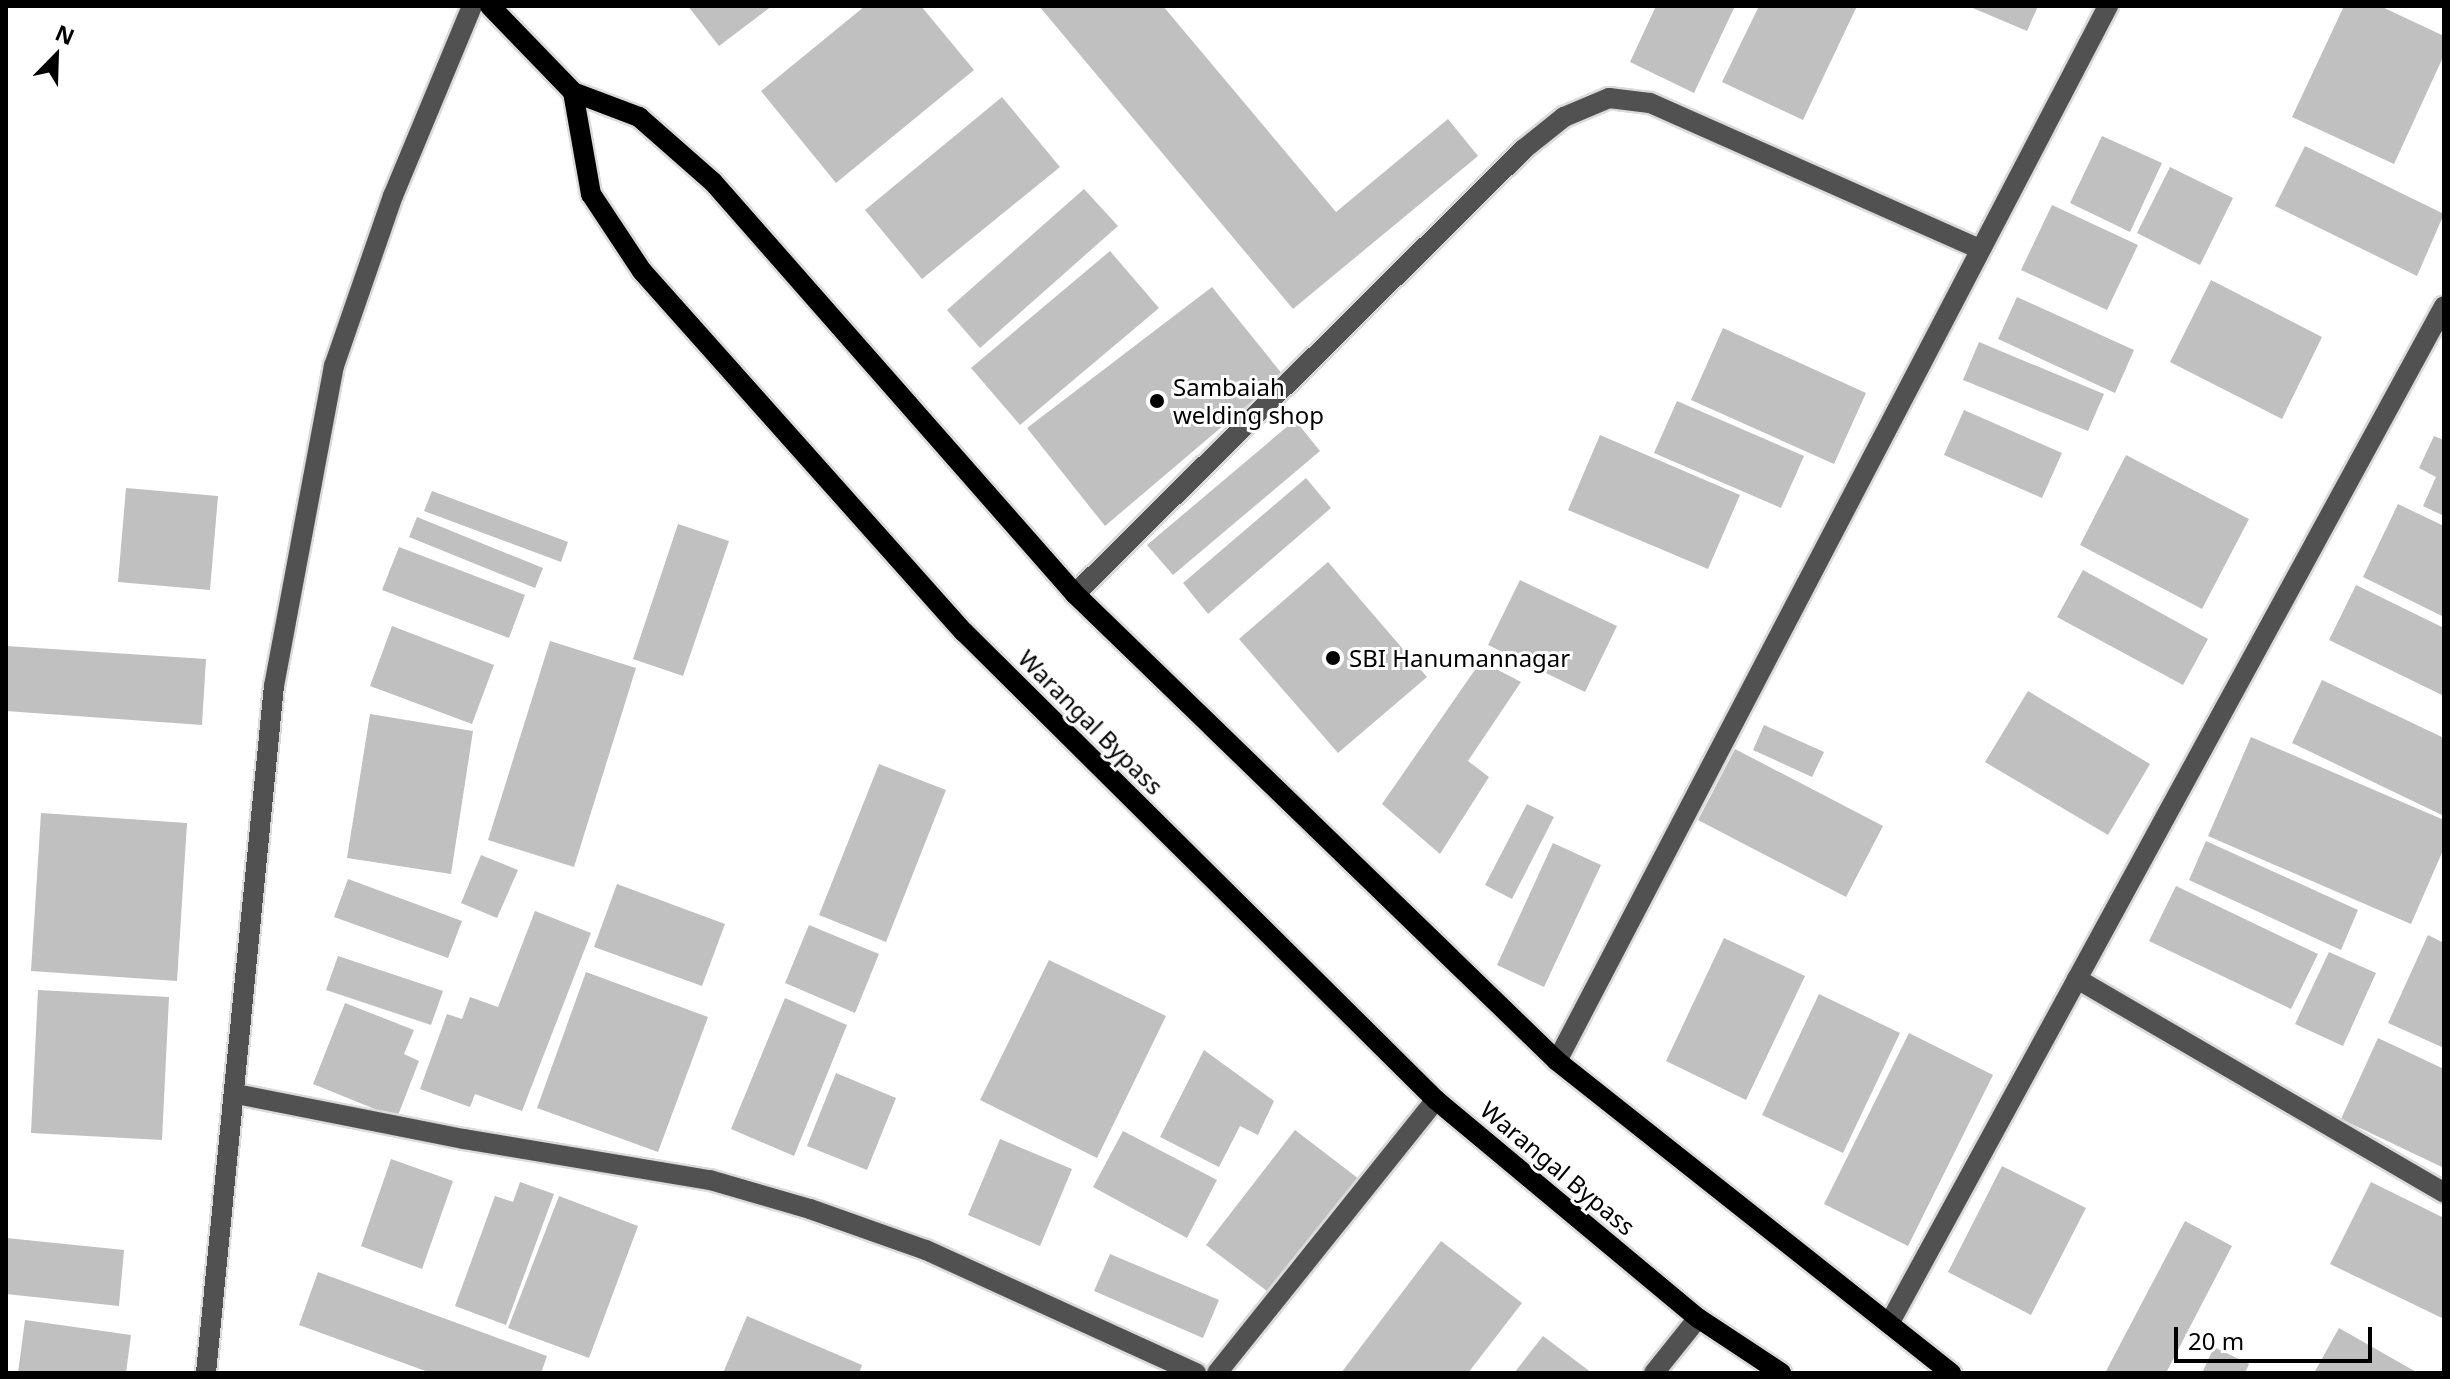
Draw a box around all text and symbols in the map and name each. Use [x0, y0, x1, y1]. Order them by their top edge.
north arrow [16, 16, 96, 96]
text: N [51, 17, 79, 51]
place label: Sambaiah welding shop [1173, 373, 1324, 429]
marker: Sambaiah welding shop [1148, 392, 1166, 410]
street label: Warangal Bypass [1013, 644, 1169, 800]
place label: SBI Hanumannagar [1349, 644, 1570, 672]
marker: SBI Hanumannagar [1324, 649, 1342, 667]
street label: Warangal Bypass [1475, 1095, 1641, 1241]
scale bar [2178, 1311, 2376, 1361]
text: 20 m [2188, 1324, 2244, 1357]

